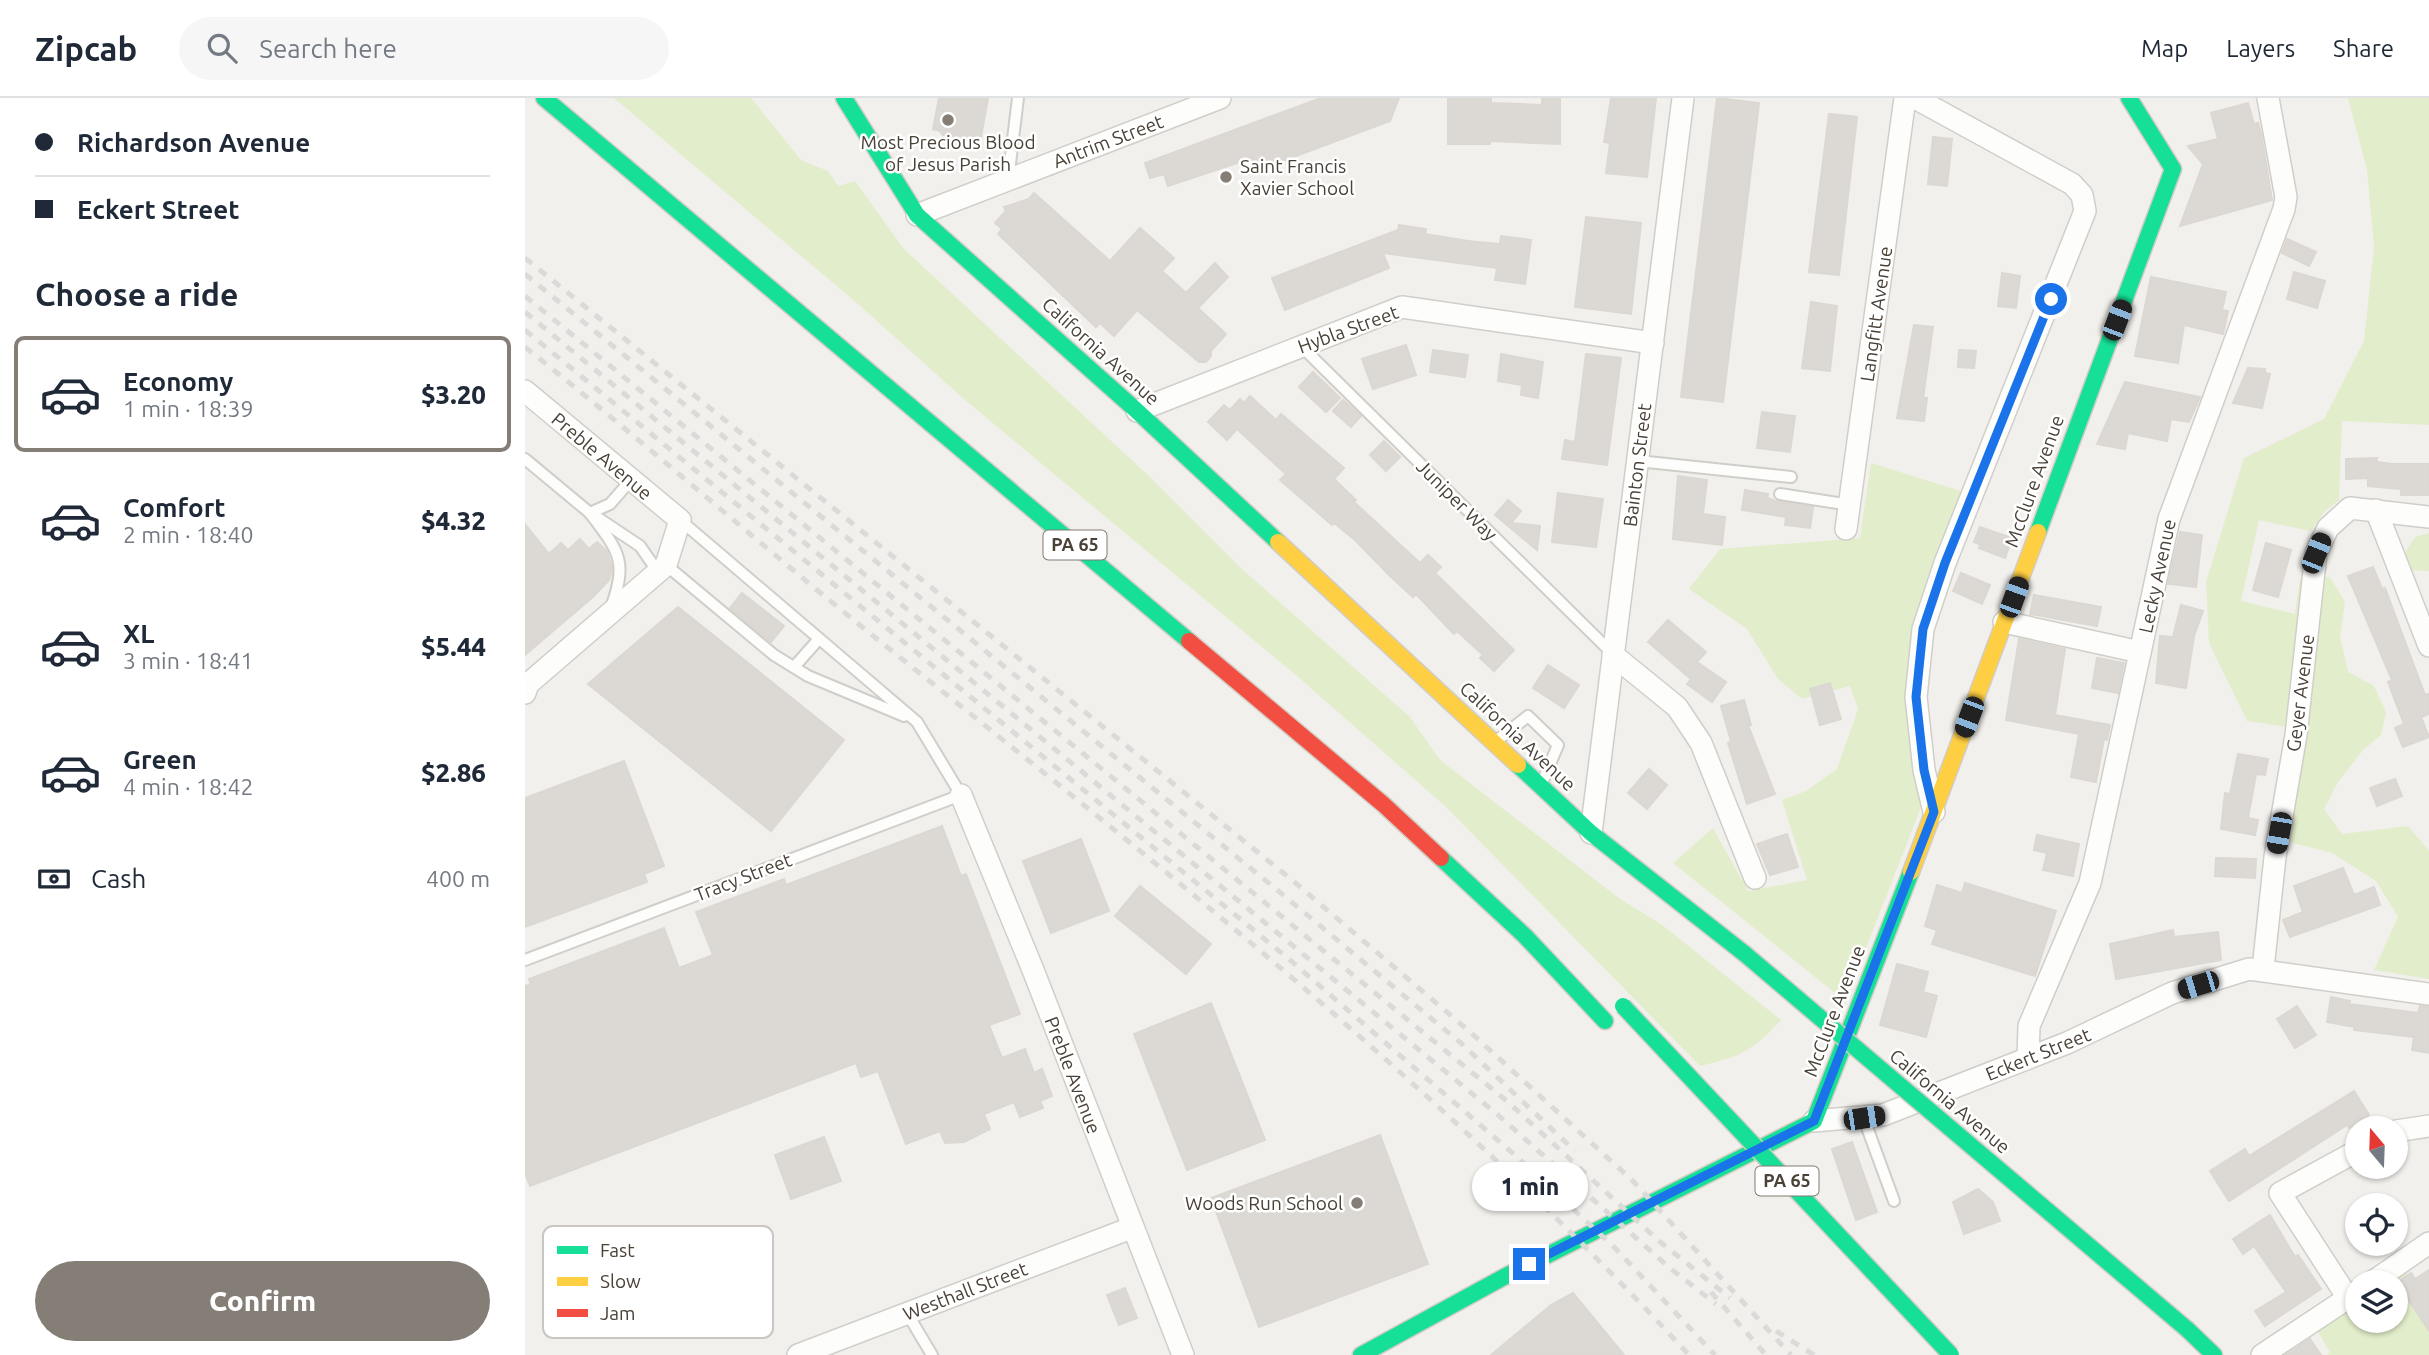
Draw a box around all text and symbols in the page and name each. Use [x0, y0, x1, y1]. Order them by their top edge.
search box [179, 17, 669, 80]
icon: search [203, 29, 241, 67]
text: Zipcab [35, 30, 137, 67]
text: Search here [259, 34, 397, 63]
text: Map [2141, 35, 2188, 62]
text: Layers [2226, 35, 2295, 62]
text: Share [2333, 35, 2394, 62]
street label: Antrim Street [1050, 110, 1167, 172]
marker: Most Precious Blood of Jesus Parish [940, 112, 956, 128]
text: Richardson Avenue [77, 128, 310, 157]
place label: Most Precious Blood of Jesus Parish [860, 131, 1036, 175]
place label: Saint Francis Xavier School [1240, 155, 1354, 199]
marker: Saint Francis Xavier School [1218, 169, 1234, 185]
text: Eckert Street [77, 195, 239, 224]
street label: Langfitt Avenue [1856, 245, 1896, 383]
text: Choose a ride [35, 276, 238, 312]
route start [2035, 283, 2067, 315]
street label: California Avenue [1038, 293, 1164, 409]
car [2100, 297, 2135, 343]
street label: Hybla Street [1295, 300, 1402, 357]
icon: car [39, 363, 102, 426]
text: Economy [123, 367, 233, 396]
text: $3.20 [421, 380, 486, 409]
text: 1 min · 18:39 [123, 396, 254, 421]
street label: Bainton Street [1619, 402, 1656, 528]
street label: Preble Avenue [547, 408, 657, 504]
street label: McClure Avenue [2000, 412, 2068, 550]
street label: Juniper Way [1412, 455, 1502, 545]
icon: car [39, 489, 102, 552]
text: Comfort [123, 493, 226, 522]
text: $4.32 [421, 506, 486, 535]
street label: Lecky Avenue [2134, 517, 2180, 635]
text: 2 min · 18:40 [123, 522, 254, 547]
road number: PA 65 [1043, 530, 1107, 560]
car [2299, 530, 2334, 576]
car [1997, 574, 2032, 620]
icon: car [39, 615, 102, 678]
text: XL [123, 619, 154, 648]
text: $5.44 [421, 632, 486, 661]
street label: Geyer Avenue [2282, 633, 2318, 753]
text: 3 min · 18:41 [123, 648, 254, 673]
street label: California Avenue [1456, 677, 1580, 795]
car [1952, 694, 1987, 740]
icon: car [39, 741, 102, 804]
text: Green [123, 745, 197, 774]
text: $2.86 [421, 758, 486, 787]
text: 4 min · 18:42 [123, 774, 254, 799]
car [2266, 810, 2293, 856]
street label: Tracy Street [691, 848, 795, 906]
icon: cash [35, 860, 73, 898]
text: Cash [91, 864, 146, 893]
text: 400 m [426, 866, 490, 891]
street label: McClure Avenue [1799, 942, 1869, 1080]
car [2175, 969, 2222, 1001]
street label: Preble Avenue [1041, 1013, 1105, 1137]
street label: Eckert Street [1982, 1023, 2094, 1085]
street label: California Avenue [1885, 1044, 2015, 1158]
car [1842, 1104, 1887, 1132]
north arrow [2345, 1116, 2408, 1180]
map controls [2345, 1116, 2408, 1333]
callout: 1 min [1471, 1162, 1587, 1212]
road number: PA 65 [1755, 1166, 1819, 1196]
text: 1 min [1501, 1174, 1559, 1199]
place label: Woods Run School [1185, 1192, 1343, 1214]
button: locate [2345, 1193, 2408, 1256]
marker: Woods Run School [1349, 1195, 1365, 1211]
legend [543, 1226, 773, 1338]
text: Fast [600, 1239, 635, 1261]
route end [1513, 1248, 1545, 1280]
street label: Westhall Street [900, 1257, 1031, 1325]
button: Confirm [35, 1261, 490, 1341]
text: Slow [600, 1270, 641, 1292]
button: layers [2345, 1270, 2408, 1333]
text: Jam [600, 1302, 636, 1324]

